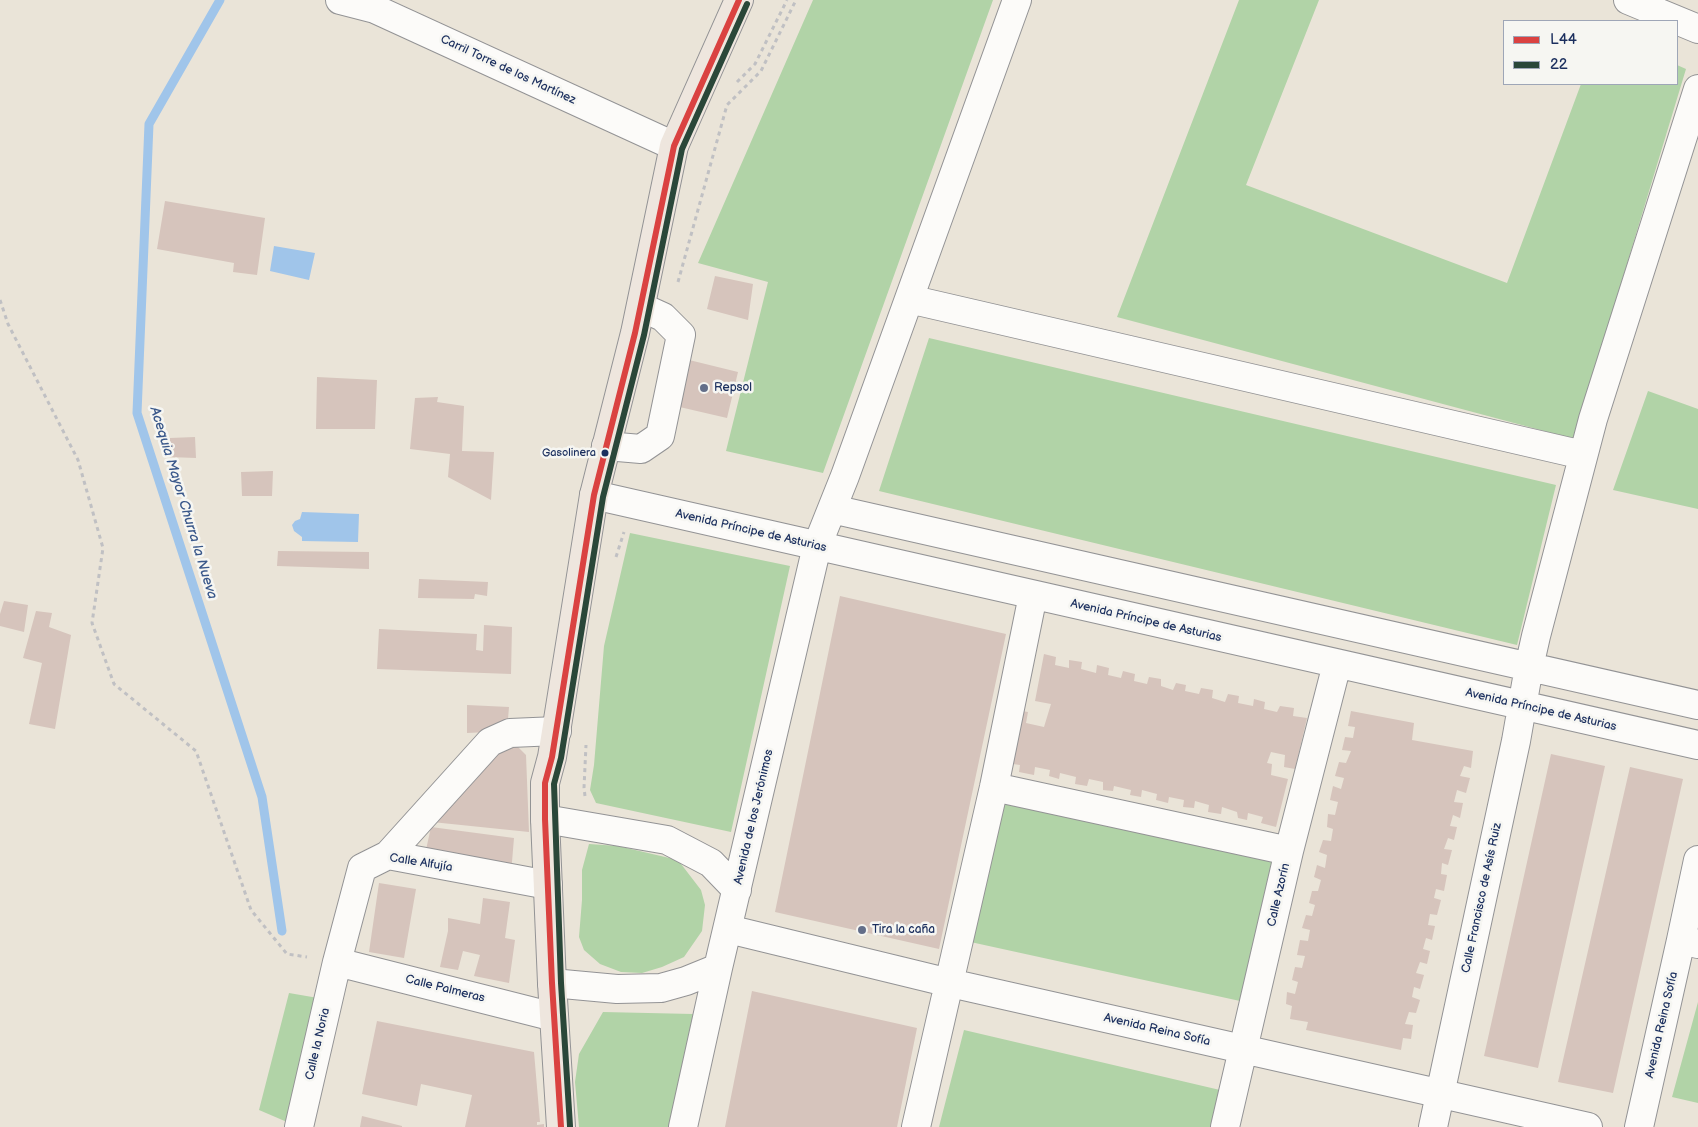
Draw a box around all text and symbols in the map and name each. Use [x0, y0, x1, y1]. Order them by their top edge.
legend [1503, 20, 1678, 85]
text: L44 [1550, 30, 1577, 49]
street label: Carril Torre de los Martínez [438, 32, 578, 108]
text: 22 [1550, 55, 1568, 74]
place label: Repsol [714, 381, 752, 395]
marker: Repsol [698, 382, 710, 394]
water label: Acequia Mayor Churra la Nueva [146, 405, 220, 601]
place label: Gasolinera [542, 446, 596, 460]
marker: Gasolinera [600, 448, 610, 458]
street label: Avenida Príncipe de Asturias [674, 507, 828, 555]
street label: Avenida Príncipe de Asturias [1069, 597, 1223, 645]
street label: Avenida Príncipe de Asturias [1464, 686, 1618, 734]
street label: Avenida de los Jerónimos [731, 748, 777, 886]
street label: Calle Francisco de Asís Ruiz [1459, 822, 1505, 974]
street label: Calle Alfujía [388, 851, 454, 875]
street label: Calle Azorín [1265, 862, 1293, 928]
place label: Tira la caña [872, 923, 935, 937]
marker: Tira la caña [856, 924, 868, 936]
street label: Avenida Reina Sofía [1643, 970, 1681, 1080]
street label: Calle Palmeras [404, 972, 486, 1006]
street label: Calle la Noria [303, 1007, 333, 1081]
street label: Avenida Reina Sofía [1102, 1011, 1212, 1049]

